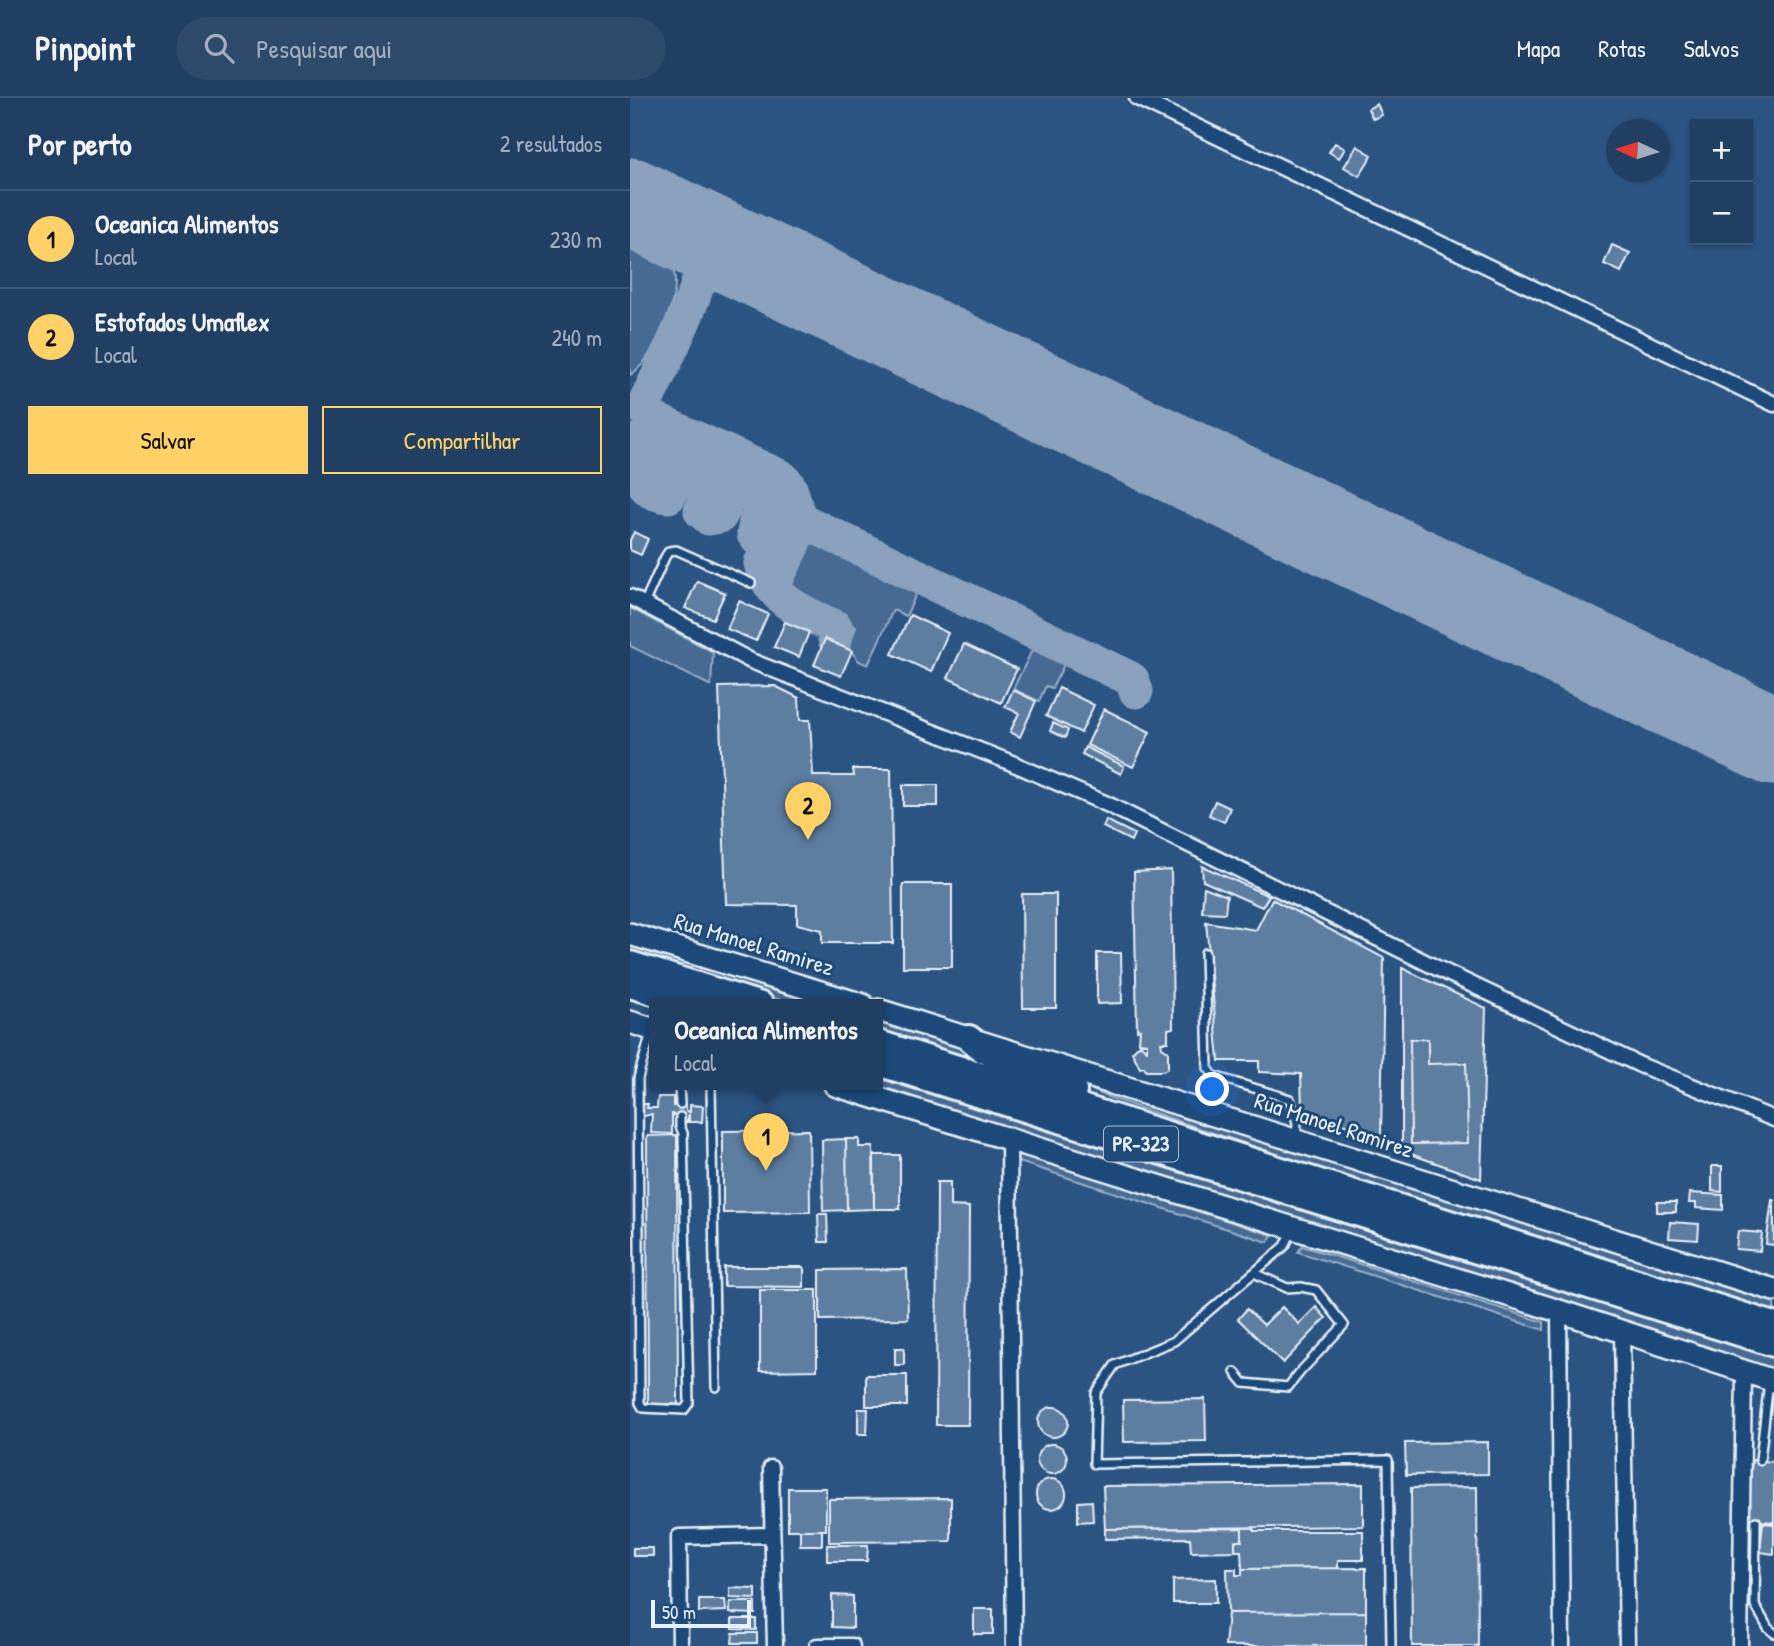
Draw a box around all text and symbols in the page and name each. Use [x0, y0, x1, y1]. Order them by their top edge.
search box [176, 17, 666, 80]
text: Pinpoint [35, 26, 134, 70]
icon: search [200, 29, 238, 67]
text: Pesquisar aqui [256, 31, 392, 66]
text: Mapa [1517, 32, 1560, 64]
text: Rotas [1598, 32, 1646, 64]
text: Salvos [1684, 32, 1739, 64]
north arrow [1606, 119, 1669, 182]
map controls [1690, 119, 1753, 245]
button: + [1690, 119, 1753, 182]
text: Por perto [28, 124, 132, 164]
text: 2 resultados [500, 128, 602, 159]
button: − [1690, 182, 1753, 245]
text: Oceanica Alimentos [95, 206, 279, 241]
text: 1 [47, 224, 55, 255]
text: 230 m [550, 224, 602, 255]
text: Local [95, 241, 137, 272]
text: Estofados Umaflex [95, 304, 270, 339]
text: 2 [46, 322, 56, 353]
text: 240 m [551, 322, 602, 353]
text: Local [95, 339, 137, 370]
button: Salvar [28, 406, 308, 474]
button: Compartilhar [322, 406, 602, 474]
pin: 2 [785, 782, 831, 840]
street label: Rua Manoel Ramirez [671, 905, 838, 983]
popup [649, 999, 883, 1090]
text: Oceanica Alimentos [674, 1012, 858, 1047]
text: Local [674, 1047, 716, 1078]
your location [1195, 1072, 1229, 1106]
street label: Rua Manoel Ramirez [1251, 1084, 1418, 1165]
pin: 1 [743, 1113, 789, 1171]
road number: PR-323 [1104, 1126, 1178, 1162]
scale bar [651, 1597, 751, 1629]
text: 50 m [662, 1599, 696, 1625]

